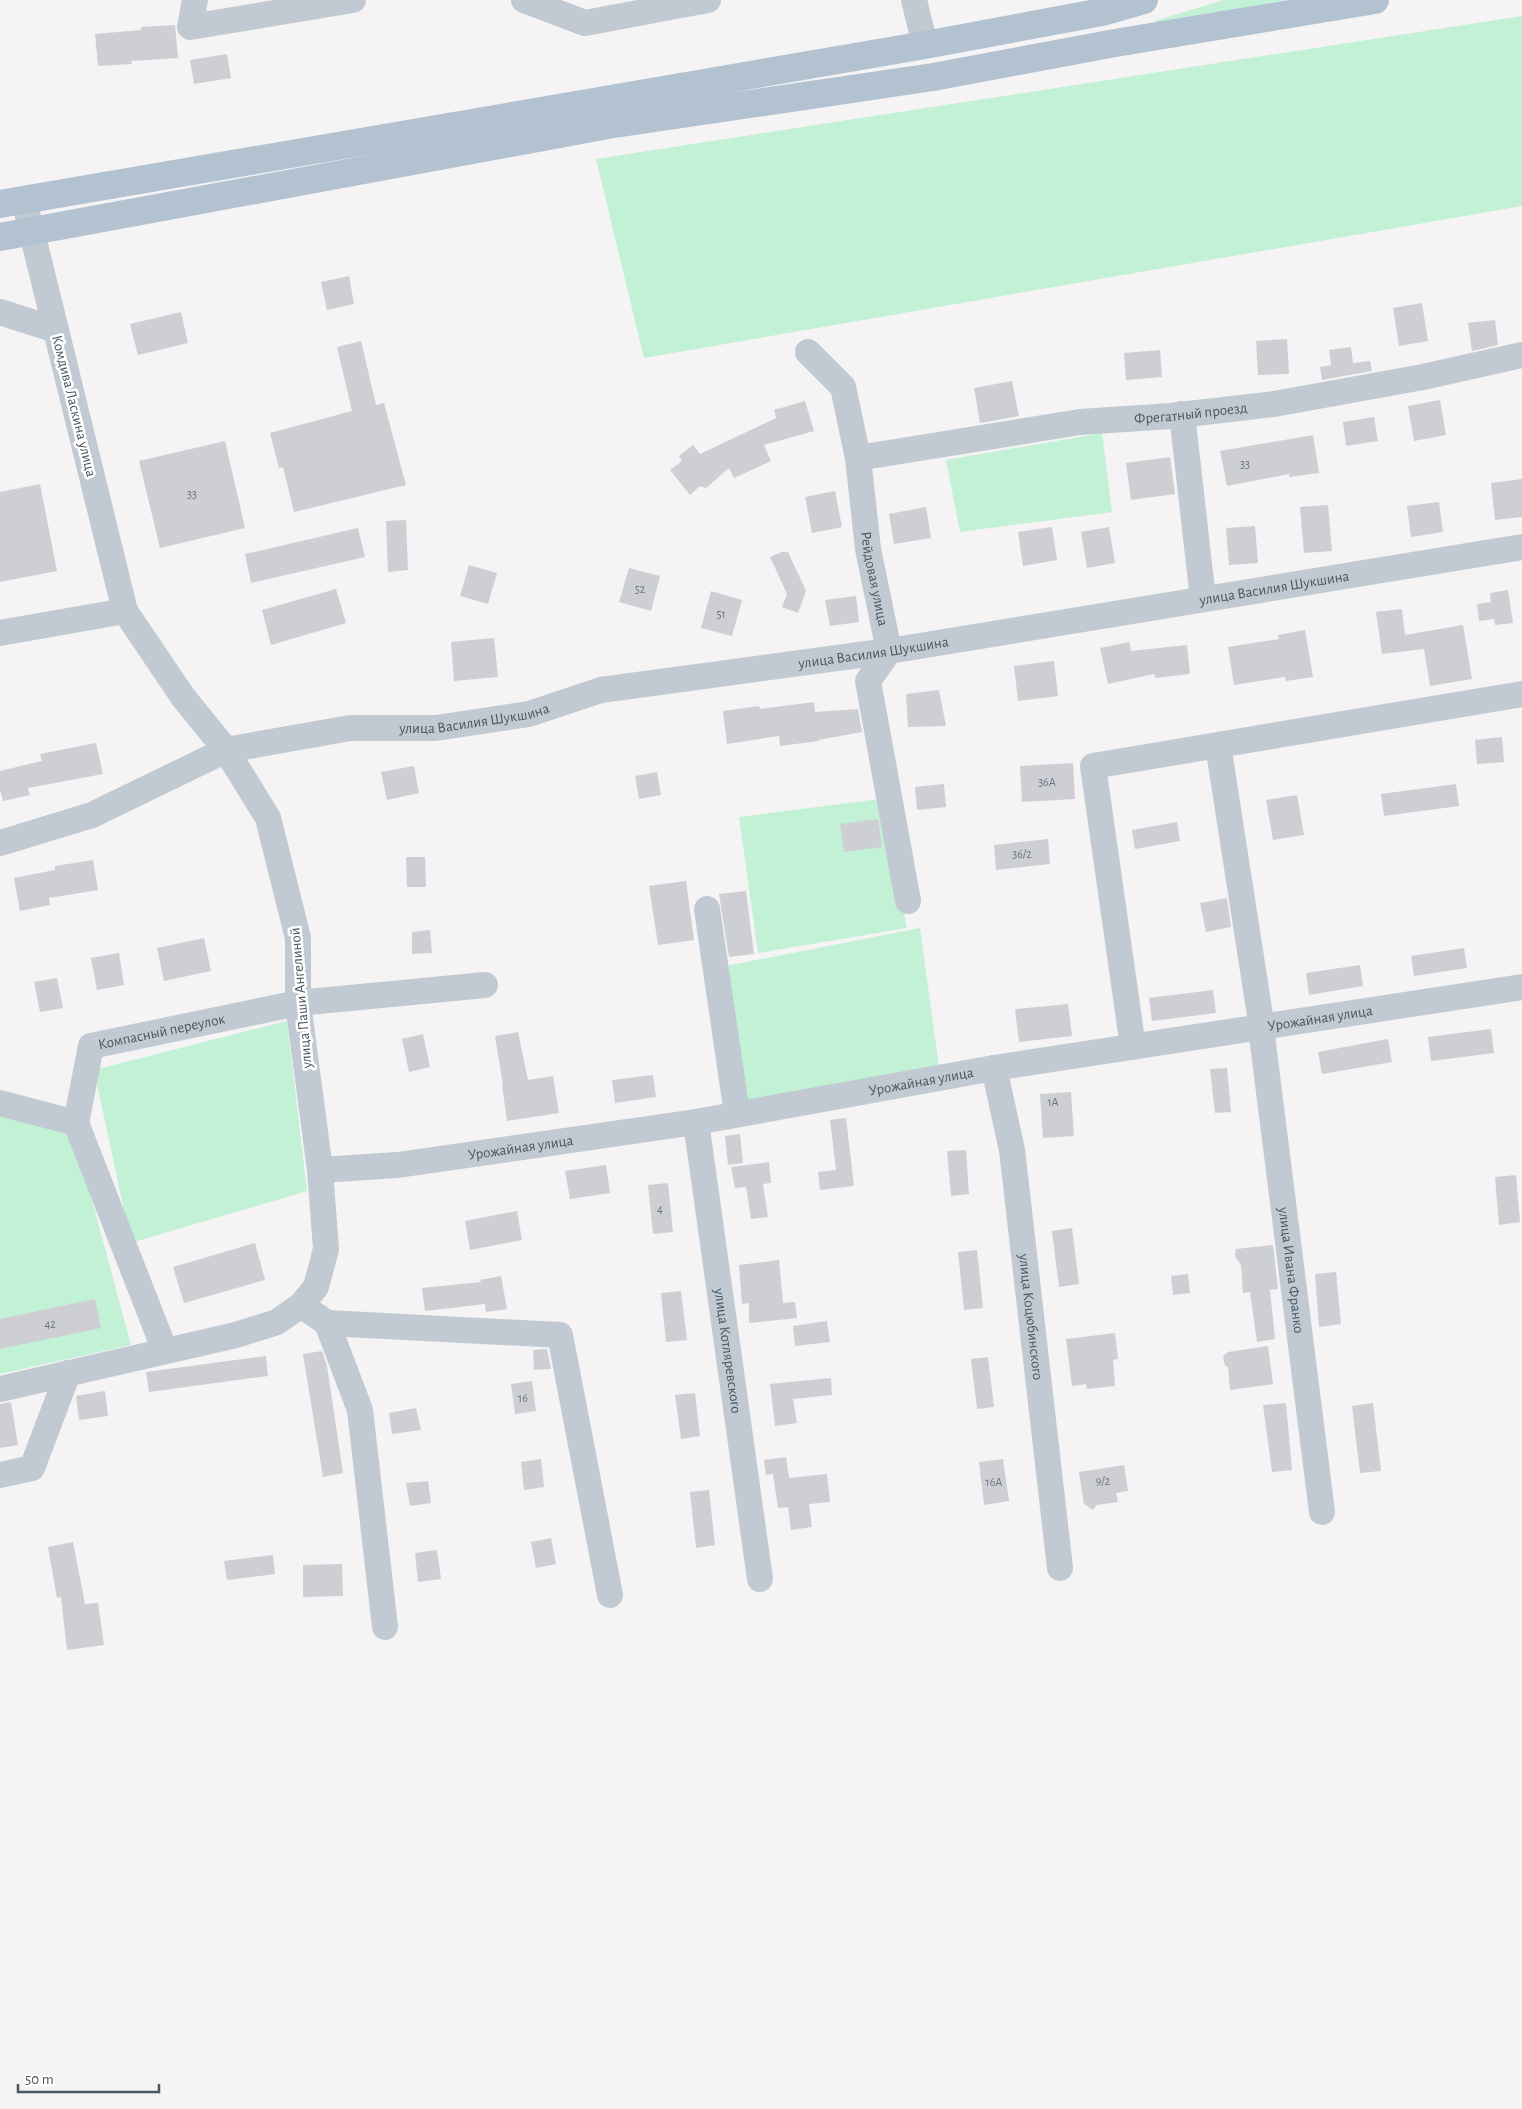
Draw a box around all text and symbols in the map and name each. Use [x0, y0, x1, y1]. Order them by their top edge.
street label: Комдива Ласкина улица [49, 334, 99, 478]
street label: Фрегатный проезд [1134, 400, 1248, 426]
house number: 33 [1240, 458, 1250, 470]
house number: 33 [187, 488, 197, 500]
street label: Рейдовая улица [859, 531, 891, 627]
street label: улица Василия Шукшина [1197, 568, 1350, 608]
house number: 52 [635, 583, 646, 595]
house number: 51 [716, 608, 726, 620]
street label: улица Василия Шукшина [796, 634, 950, 671]
street label: улица Василия Шукшина [398, 700, 551, 736]
house number: 36А [1038, 776, 1056, 788]
house number: 36/2 [1012, 848, 1032, 860]
street label: улица Паши Ангелиной [287, 927, 315, 1070]
street label: Урожайная улица [1266, 1002, 1374, 1033]
street label: Компасный переулок [97, 1011, 226, 1052]
street label: Урожайная улица [868, 1064, 975, 1098]
house number: 1А [1047, 1096, 1059, 1108]
street label: Урожайная улица [467, 1132, 574, 1162]
house number: 4 [657, 1203, 663, 1215]
street label: улица Ивана Франко [1276, 1205, 1307, 1334]
street label: улица Коцюбинского [1016, 1252, 1046, 1381]
street label: улица Котляревского [712, 1286, 744, 1414]
house number: 42 [44, 1318, 56, 1330]
house number: 16 [518, 1392, 528, 1404]
house number: 9/2 [1096, 1475, 1111, 1487]
house number: 16А [986, 1476, 1002, 1488]
scale bar [18, 2062, 159, 2094]
text: 50 m [25, 2072, 54, 2087]

